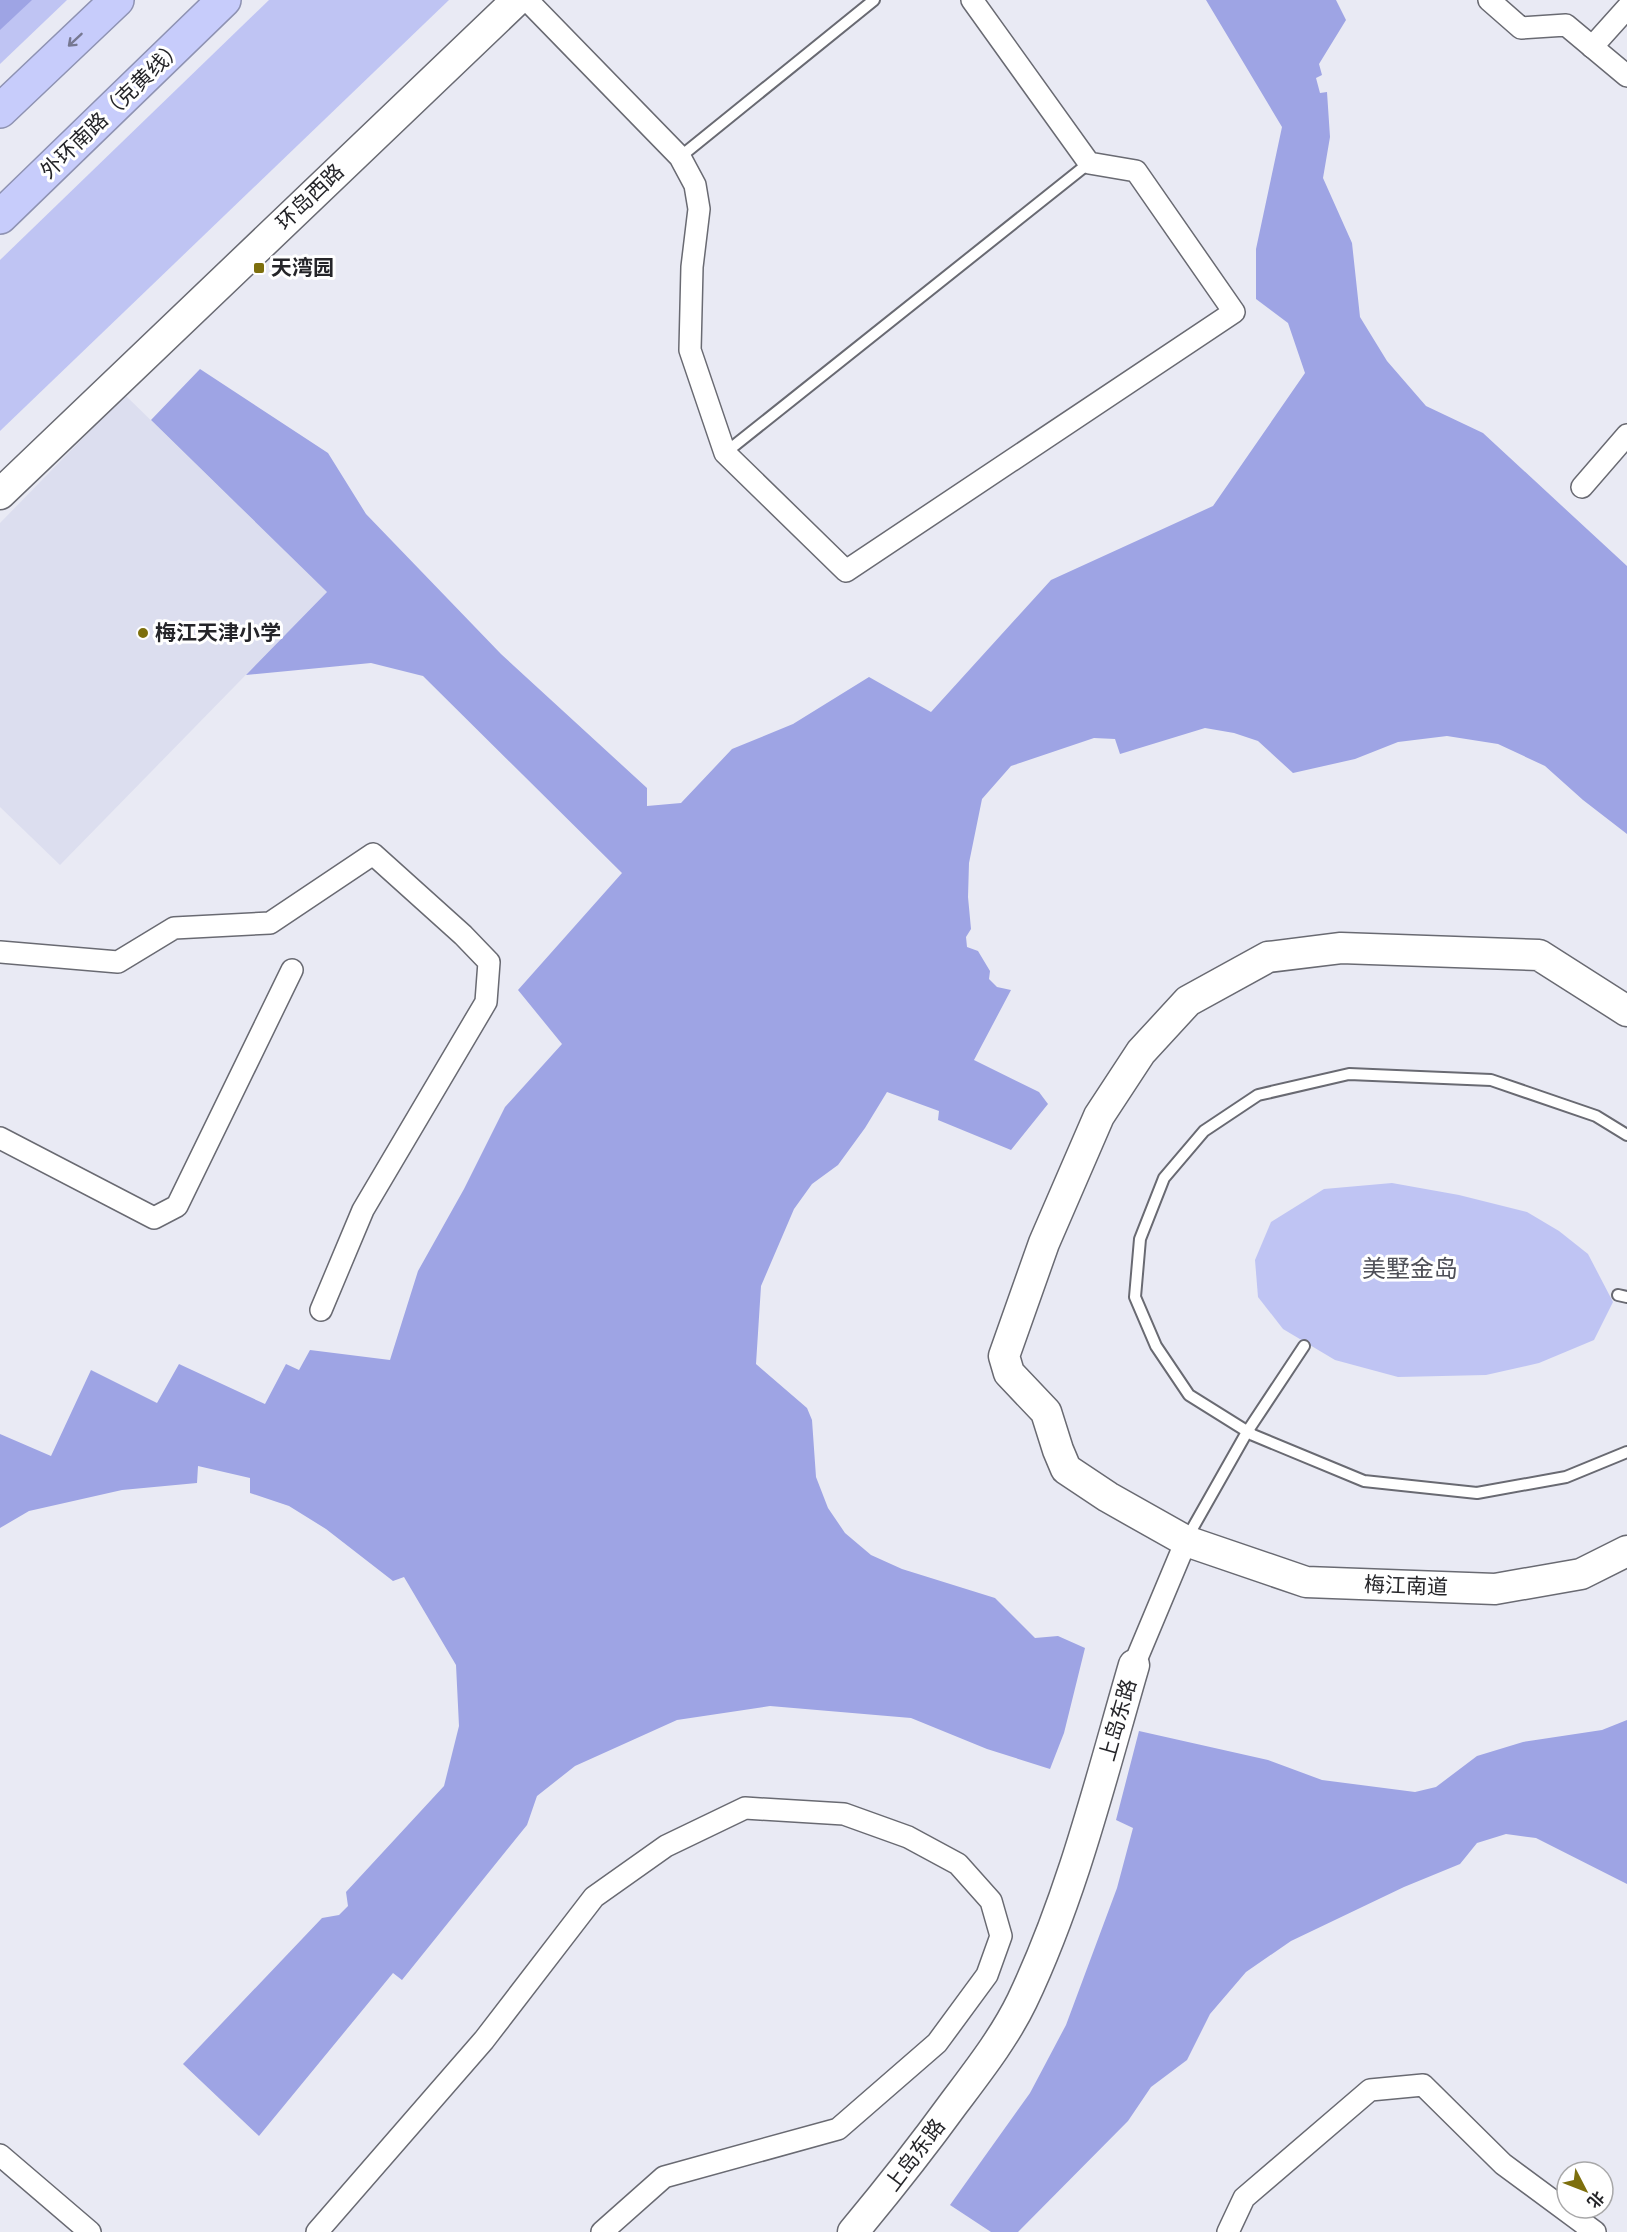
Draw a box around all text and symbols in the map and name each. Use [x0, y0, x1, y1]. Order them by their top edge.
street label: 外环南路（克黄线） [34, 33, 190, 185]
one-way arrow [67, 33, 82, 47]
street label: 环岛西路 [269, 157, 351, 237]
place label: 天湾园 [271, 253, 334, 283]
marker: 天湾园 [252, 261, 266, 275]
place label: 梅江天津小学 [155, 618, 281, 648]
marker: 梅江天津小学 [136, 626, 150, 640]
district label: 美墅金岛 [1362, 1251, 1458, 1286]
street label: 梅江南道 [1364, 1570, 1448, 1602]
street label: 上岛东路 [1092, 1675, 1144, 1765]
street label: 上岛东路 [878, 2112, 952, 2198]
north arrow [1555, 2160, 1615, 2220]
text: 北 [1582, 2186, 1610, 2213]

